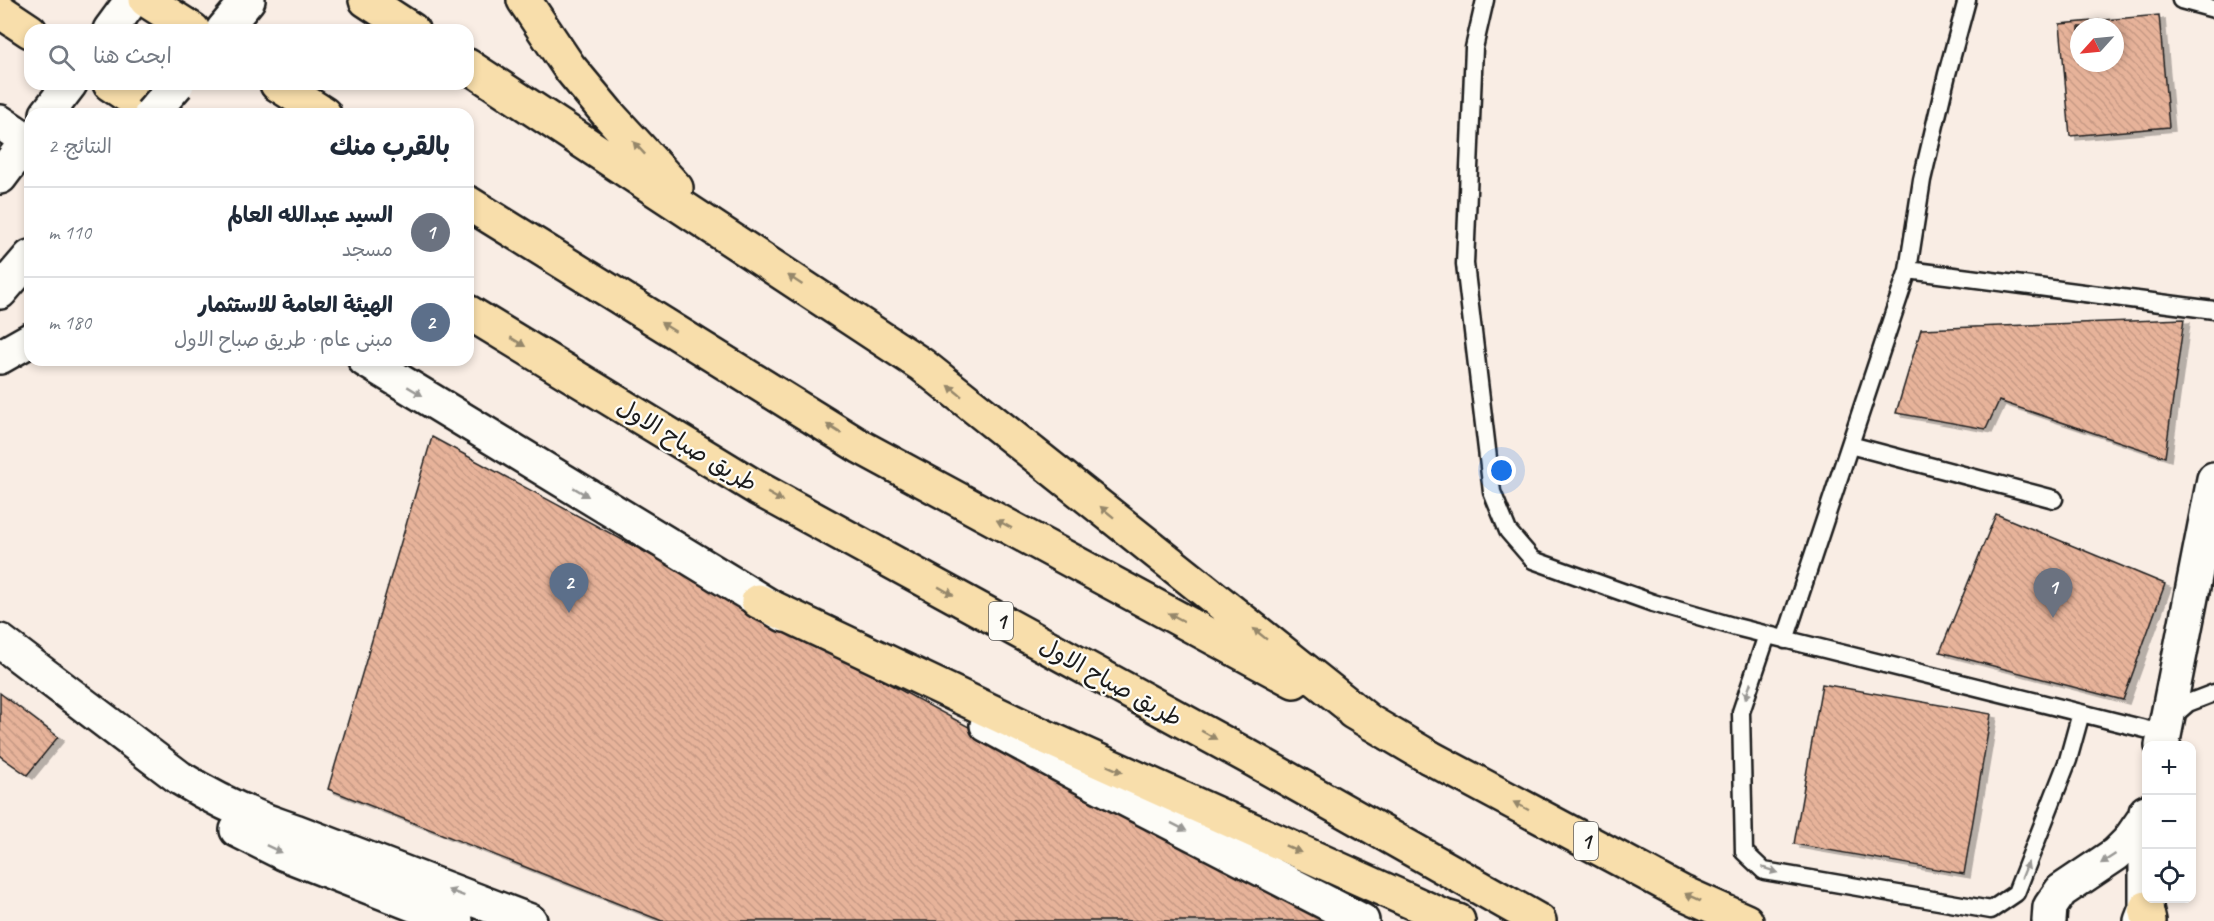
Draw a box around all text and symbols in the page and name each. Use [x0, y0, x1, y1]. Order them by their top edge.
north arrow [2070, 18, 2124, 72]
search box [24, 24, 474, 90]
icon: search [45, 41, 78, 74]
text: ابحث هنا [93, 42, 172, 70]
text: بالقرب منك [330, 130, 450, 163]
text: النتائج: 2 [48, 134, 112, 159]
one-way arrow [633, 141, 647, 155]
text: السيد عبدالله العالم [227, 201, 393, 229]
text: 110 m [48, 220, 91, 245]
text: 1 [426, 220, 435, 245]
text: مسجد [342, 237, 393, 262]
one-way arrow [787, 274, 803, 286]
text: الهيئة العامة للاستثمار [198, 291, 393, 319]
text: 180 m [48, 310, 91, 335]
text: 2 [426, 310, 435, 335]
one-way arrow [660, 321, 676, 332]
text: مبنى عام · طريق صباح الاول [174, 327, 393, 352]
one-way arrow [510, 336, 526, 347]
one-way arrow [947, 384, 963, 397]
one-way arrow [407, 385, 423, 396]
street label: طريق صباح الاول [611, 391, 763, 500]
one-way arrow [826, 424, 842, 435]
your location [1487, 456, 1516, 485]
one-way arrow [573, 487, 589, 498]
one-way arrow [767, 492, 784, 502]
one-way arrow [1100, 507, 1115, 519]
one-way arrow [995, 519, 1012, 529]
pin: 2 [550, 564, 588, 613]
pin: 1 [2034, 568, 2072, 618]
one-way arrow [937, 586, 954, 596]
road number: 1 [989, 602, 1013, 640]
one-way arrow [1167, 612, 1184, 622]
one-way arrow [1252, 627, 1268, 640]
street label: طريق صباح الاول [1034, 630, 1188, 734]
one-way arrow [1743, 682, 1753, 700]
one-way arrow [1200, 730, 1217, 740]
map controls [2142, 741, 2196, 903]
button: + [2142, 741, 2196, 795]
one-way arrow [1106, 764, 1123, 773]
button: − [2142, 795, 2196, 849]
one-way arrow [1512, 801, 1529, 811]
one-way arrow [1171, 822, 1188, 832]
road number: 1 [1574, 822, 1598, 860]
one-way arrow [265, 844, 282, 853]
one-way arrow [1284, 844, 1301, 853]
button: locate [2142, 849, 2196, 903]
one-way arrow [2100, 854, 2116, 865]
one-way arrow [2020, 861, 2030, 879]
one-way arrow [1761, 866, 1779, 876]
one-way arrow [446, 887, 464, 897]
one-way arrow [1684, 892, 1702, 901]

